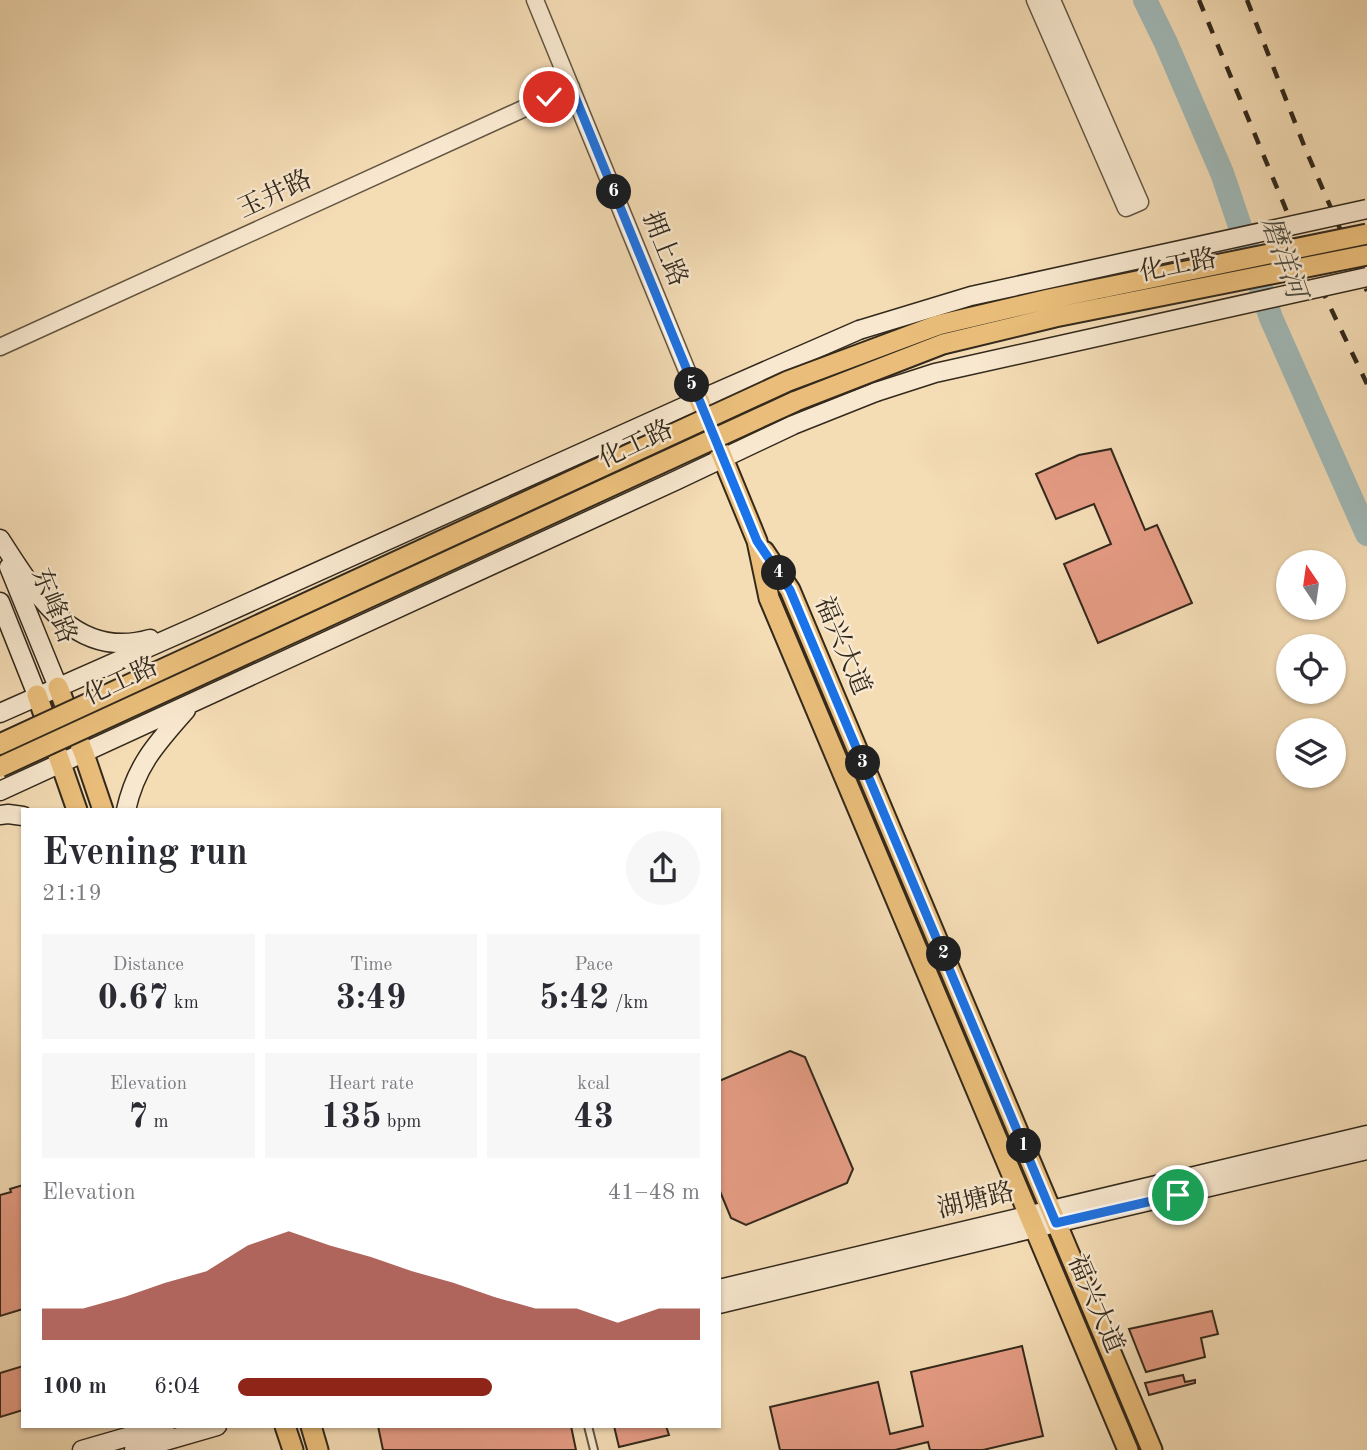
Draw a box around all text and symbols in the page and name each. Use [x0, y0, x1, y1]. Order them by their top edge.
pin [519, 67, 579, 127]
icon: check [530, 78, 568, 116]
street label: 玉井路 [233, 165, 316, 223]
pin: 6 [596, 174, 632, 210]
text: 6 [608, 182, 619, 201]
street label: 拥上路 [637, 207, 693, 290]
water label: 磨洋河 [1255, 213, 1313, 307]
street label: 化工路 [1137, 244, 1219, 286]
pin: 5 [674, 368, 710, 402]
text: 5 [686, 375, 697, 394]
street label: 化工路 [594, 415, 677, 473]
north arrow [1276, 550, 1346, 620]
map controls [1276, 550, 1346, 788]
pin: 4 [762, 556, 796, 590]
text: 4 [773, 563, 784, 582]
street label: 东峰路 [26, 564, 82, 647]
street label: 福兴大道 [810, 592, 876, 699]
button: locate [1276, 634, 1346, 704]
street label: 化工路 [79, 652, 162, 710]
button: layers [1276, 718, 1346, 788]
pin: 3 [846, 746, 880, 780]
text: 3 [857, 753, 868, 772]
button: share [626, 831, 700, 905]
text: Evening run [42, 835, 248, 873]
text: 21:19 [42, 882, 102, 905]
pin: 2 [926, 936, 962, 972]
text: 2 [938, 944, 949, 963]
text: Distance [113, 956, 184, 975]
text: Time [350, 956, 392, 975]
text: Pace [574, 956, 613, 975]
text: 0.67 [98, 981, 169, 1016]
text: 3:49 [336, 981, 406, 1016]
text: 5:42 [539, 981, 610, 1016]
text: km [169, 994, 199, 1013]
text: /km [610, 994, 648, 1013]
text: Elevation [110, 1075, 187, 1094]
text: Heart rate [328, 1075, 414, 1094]
text: kcal [577, 1075, 610, 1094]
text: 7 [128, 1100, 148, 1135]
text: 135 [321, 1100, 381, 1135]
text: 43 [573, 1100, 614, 1135]
text: m [148, 1113, 169, 1132]
text: bpm [381, 1113, 421, 1132]
pin: 1 [1006, 1128, 1042, 1164]
text: 1 [1018, 1136, 1029, 1155]
pin [1148, 1165, 1208, 1225]
icon: arrive [1159, 1176, 1197, 1214]
street label: 湖塘路 [935, 1177, 1017, 1223]
text: Elevation [42, 1181, 136, 1204]
text: 41–48 m [608, 1181, 700, 1204]
street label: 福兴大道 [1063, 1250, 1129, 1357]
text: 100 m [42, 1375, 107, 1398]
text: 6:04 [154, 1375, 200, 1398]

